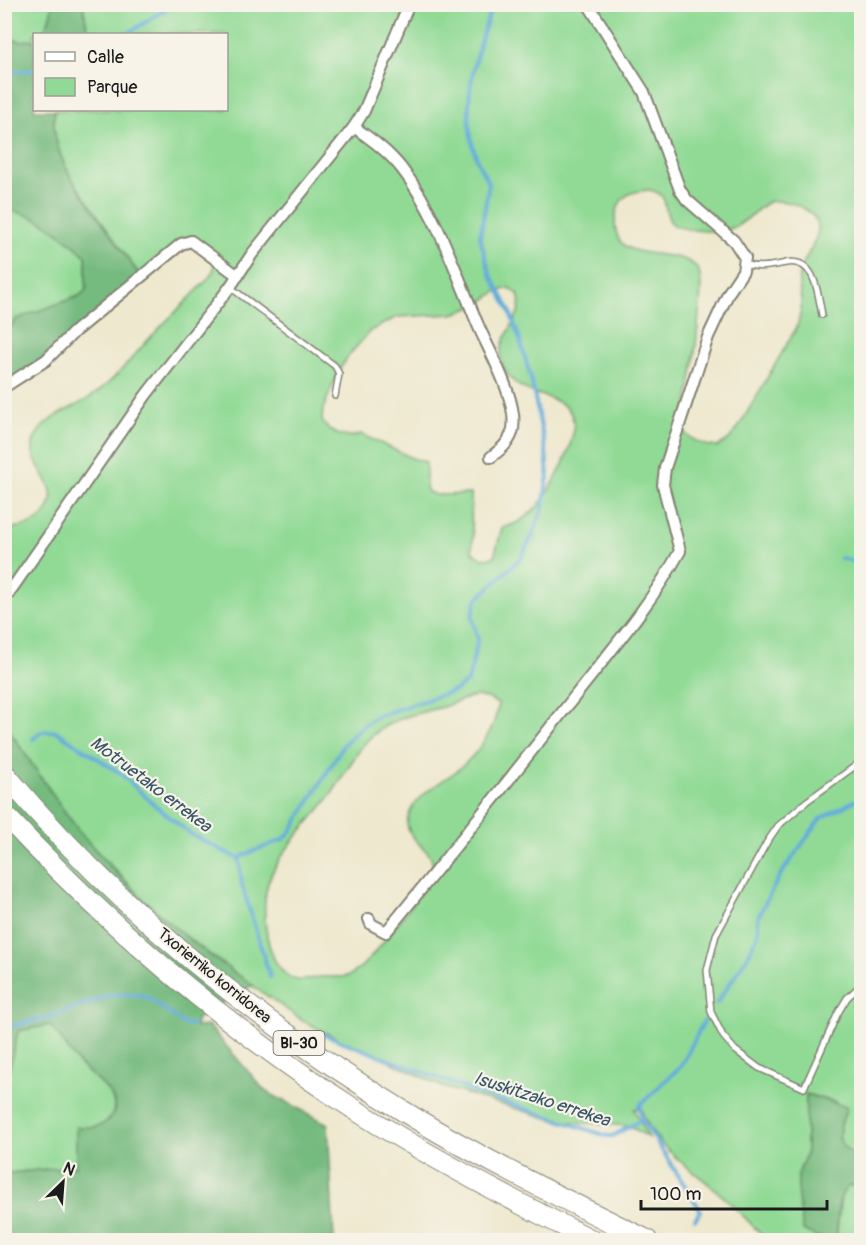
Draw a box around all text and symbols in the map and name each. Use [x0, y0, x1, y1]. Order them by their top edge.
legend [33, 33, 228, 111]
text: Calle [87, 46, 124, 69]
text: Parque [87, 76, 137, 99]
water label: Motruetako errekea [86, 731, 217, 838]
street label: Txorierriko korridorea [153, 924, 275, 1028]
road number: BI-30 [274, 1031, 324, 1055]
water label: Isuskitzako errekea [471, 1067, 614, 1133]
north arrow [33, 1152, 93, 1212]
text: N [60, 1158, 78, 1181]
scale bar [641, 1173, 827, 1211]
text: 100 m [650, 1183, 702, 1206]

